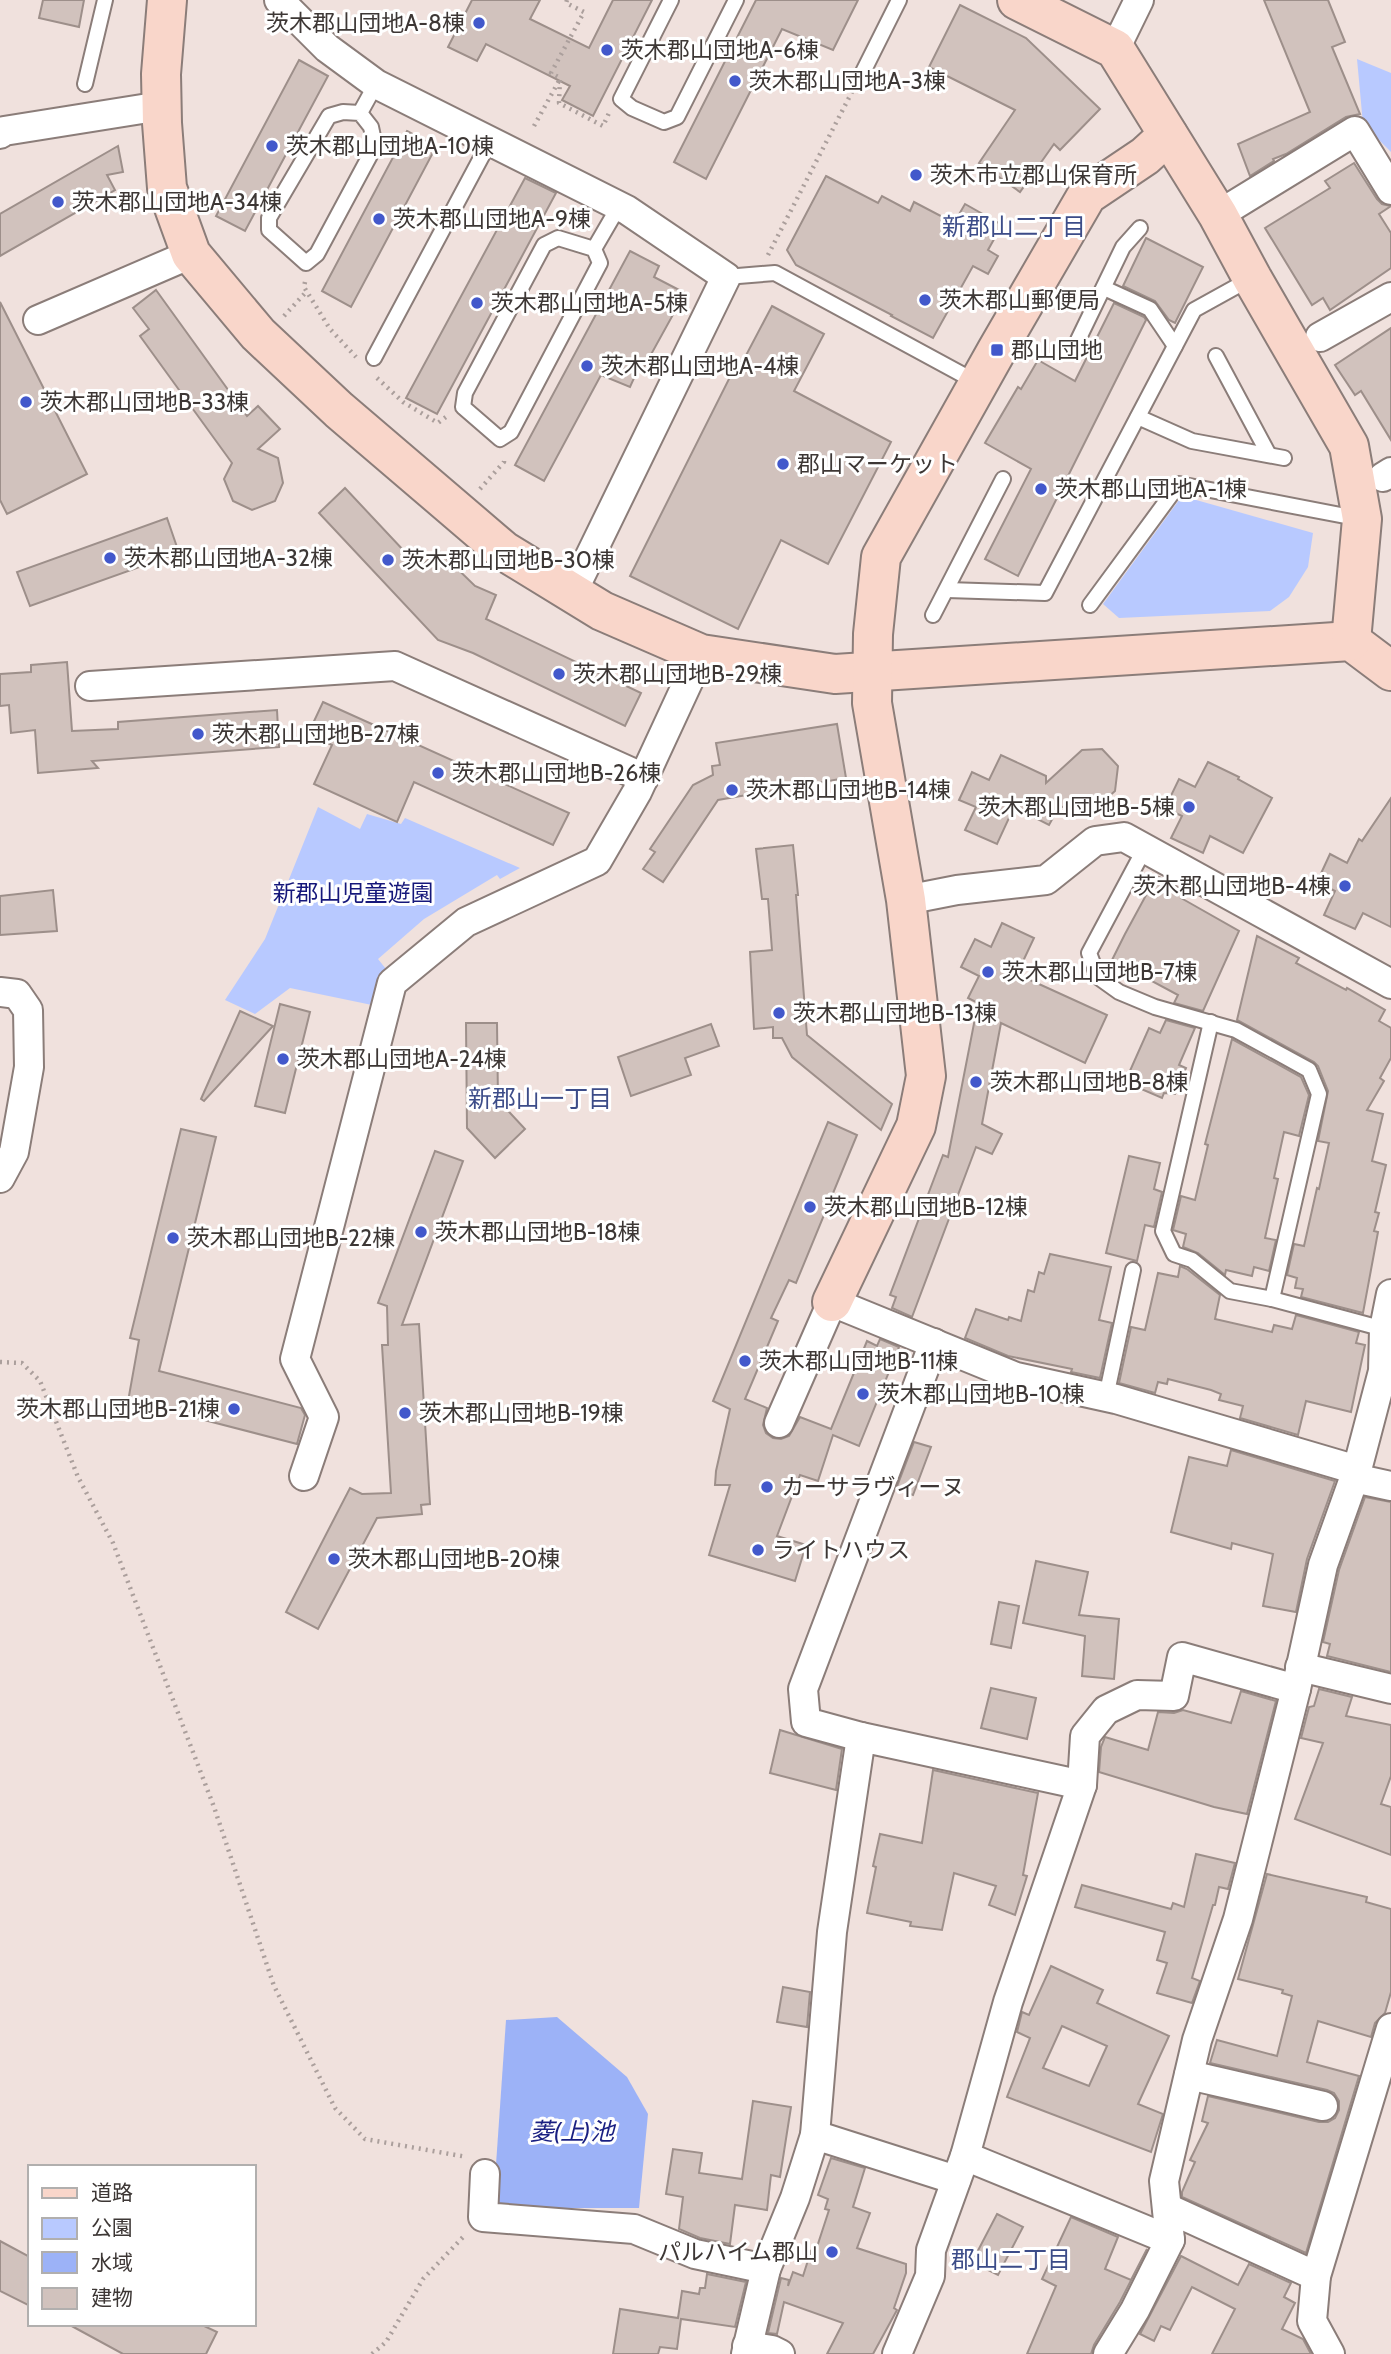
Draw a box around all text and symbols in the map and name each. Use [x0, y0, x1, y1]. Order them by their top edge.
place label: 茨木郡山団地A-8棟 [266, 9, 465, 37]
marker: 茨木郡山団地A-8棟 [471, 15, 487, 31]
place label: 茨木郡山団地A-6棟 [621, 36, 819, 64]
marker: 茨木郡山団地A-6棟 [599, 42, 615, 58]
place label: 茨木郡山団地A-3棟 [749, 67, 946, 95]
marker: 茨木郡山団地A-3棟 [727, 73, 743, 89]
place label: 茨木郡山団地A-10棟 [286, 132, 494, 160]
marker: 茨木郡山団地A-10棟 [264, 138, 280, 154]
place label: 茨木市立郡山保育所 [930, 161, 1137, 189]
marker: 茨木市立郡山保育所 [908, 167, 924, 183]
place label: 茨木郡山団地A-34棟 [72, 188, 282, 216]
marker: 茨木郡山団地A-34棟 [50, 194, 66, 210]
place label: 茨木郡山団地A-9棟 [393, 205, 591, 233]
marker: 茨木郡山団地A-9棟 [371, 211, 387, 227]
district label: 新郡山二丁目 [942, 212, 1086, 241]
place label: 茨木郡山郵便局 [939, 286, 1100, 314]
place label: 茨木郡山団地A-5棟 [491, 289, 688, 317]
marker: 茨木郡山郵便局 [917, 292, 933, 308]
marker: 茨木郡山団地A-5棟 [469, 295, 485, 311]
place label: 郡山団地 [1011, 336, 1103, 364]
marker: 郡山団地 [989, 342, 1005, 358]
place label: 茨木郡山団地A-4棟 [601, 352, 799, 380]
marker: 茨木郡山団地A-4棟 [579, 358, 595, 374]
place label: 茨木郡山団地B-33棟 [40, 388, 249, 416]
marker: 茨木郡山団地B-33棟 [18, 394, 34, 410]
place label: 郡山マーケット [797, 450, 958, 478]
marker: 郡山マーケット [775, 456, 791, 472]
place label: 茨木郡山団地A-1棟 [1055, 475, 1247, 503]
marker: 茨木郡山団地A-1棟 [1033, 481, 1049, 497]
place label: 茨木郡山団地A-32棟 [124, 544, 333, 572]
place label: 茨木郡山団地B-30棟 [402, 546, 615, 574]
marker: 茨木郡山団地A-32棟 [102, 550, 118, 566]
marker: 茨木郡山団地B-30棟 [380, 552, 396, 568]
place label: 茨木郡山団地B-29棟 [573, 660, 782, 688]
marker: 茨木郡山団地B-29棟 [551, 666, 567, 682]
place label: 茨木郡山団地B-27棟 [212, 720, 420, 748]
marker: 茨木郡山団地B-27棟 [190, 726, 206, 742]
place label: 茨木郡山団地B-26棟 [452, 759, 661, 787]
marker: 茨木郡山団地B-26棟 [430, 765, 446, 781]
place label: 茨木郡山団地B-14棟 [746, 776, 951, 804]
marker: 茨木郡山団地B-14棟 [724, 782, 740, 798]
place label: 茨木郡山団地B-5棟 [978, 793, 1175, 821]
marker: 茨木郡山団地B-5棟 [1181, 799, 1197, 815]
place label: 茨木郡山団地B-4棟 [1133, 872, 1331, 900]
marker: 茨木郡山団地B-4棟 [1337, 878, 1353, 894]
park label: 新郡山児童遊園 [273, 879, 434, 907]
place label: 茨木郡山団地B-7棟 [1002, 958, 1198, 986]
marker: 茨木郡山団地B-7棟 [980, 964, 996, 980]
place label: 茨木郡山団地B-13棟 [793, 999, 997, 1027]
marker: 茨木郡山団地B-13棟 [771, 1005, 787, 1021]
place label: 茨木郡山団地A-24棟 [297, 1045, 507, 1073]
marker: 茨木郡山団地A-24棟 [275, 1051, 291, 1067]
place label: 茨木郡山団地B-8棟 [990, 1068, 1188, 1096]
marker: 茨木郡山団地B-8棟 [968, 1074, 984, 1090]
district label: 新郡山一丁目 [468, 1084, 612, 1113]
place label: 茨木郡山団地B-12棟 [824, 1193, 1028, 1221]
marker: 茨木郡山団地B-12棟 [802, 1199, 818, 1215]
place label: 茨木郡山団地B-18棟 [435, 1218, 641, 1246]
place label: 茨木郡山団地B-22棟 [187, 1224, 395, 1252]
marker: 茨木郡山団地B-18棟 [413, 1224, 429, 1240]
marker: 茨木郡山団地B-22棟 [165, 1230, 181, 1246]
place label: 茨木郡山団地B-11棟 [759, 1347, 958, 1375]
marker: 茨木郡山団地B-11棟 [737, 1353, 753, 1369]
place label: 茨木郡山団地B-10棟 [877, 1380, 1085, 1408]
marker: 茨木郡山団地B-10棟 [855, 1386, 871, 1402]
place label: 茨木郡山団地B-21棟 [16, 1395, 220, 1423]
place label: 茨木郡山団地B-19棟 [419, 1399, 624, 1427]
marker: 茨木郡山団地B-21棟 [226, 1401, 242, 1417]
marker: 茨木郡山団地B-19棟 [397, 1405, 413, 1421]
place label: カーサラヴィーヌ [781, 1473, 965, 1501]
marker: カーサラヴィーヌ [759, 1479, 775, 1495]
place label: ライトハウス [772, 1536, 910, 1564]
marker: ライトハウス [750, 1542, 766, 1558]
place label: 茨木郡山団地B-20棟 [348, 1545, 560, 1573]
marker: 茨木郡山団地B-20棟 [326, 1551, 342, 1567]
water label: 菱(上)池 [530, 2117, 616, 2146]
legend [28, 2165, 256, 2326]
text: 道路 [91, 2180, 133, 2205]
text: 公園 [91, 2215, 133, 2240]
place label: パルハイム郡山 [658, 2238, 818, 2266]
marker: パルハイム郡山 [824, 2244, 840, 2260]
district label: 郡山二丁目 [951, 2245, 1071, 2274]
text: 水域 [91, 2250, 133, 2275]
text: 建物 [91, 2285, 133, 2310]

